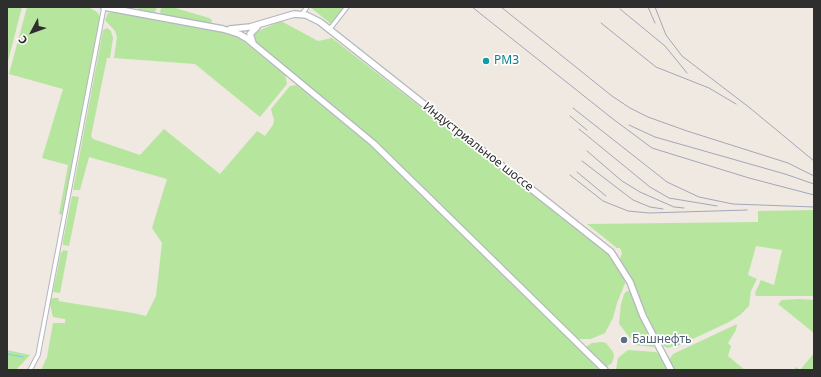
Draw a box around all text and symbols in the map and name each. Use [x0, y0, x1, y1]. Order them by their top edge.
north arrow [12, 12, 52, 52]
text: С [15, 33, 31, 48]
place label: РМЗ [494, 54, 519, 68]
marker: РМЗ [481, 56, 491, 66]
street label: Индустриальное шоссе [420, 99, 536, 195]
place label: Башнефть [632, 333, 692, 347]
marker: Башнефть [619, 335, 629, 345]

